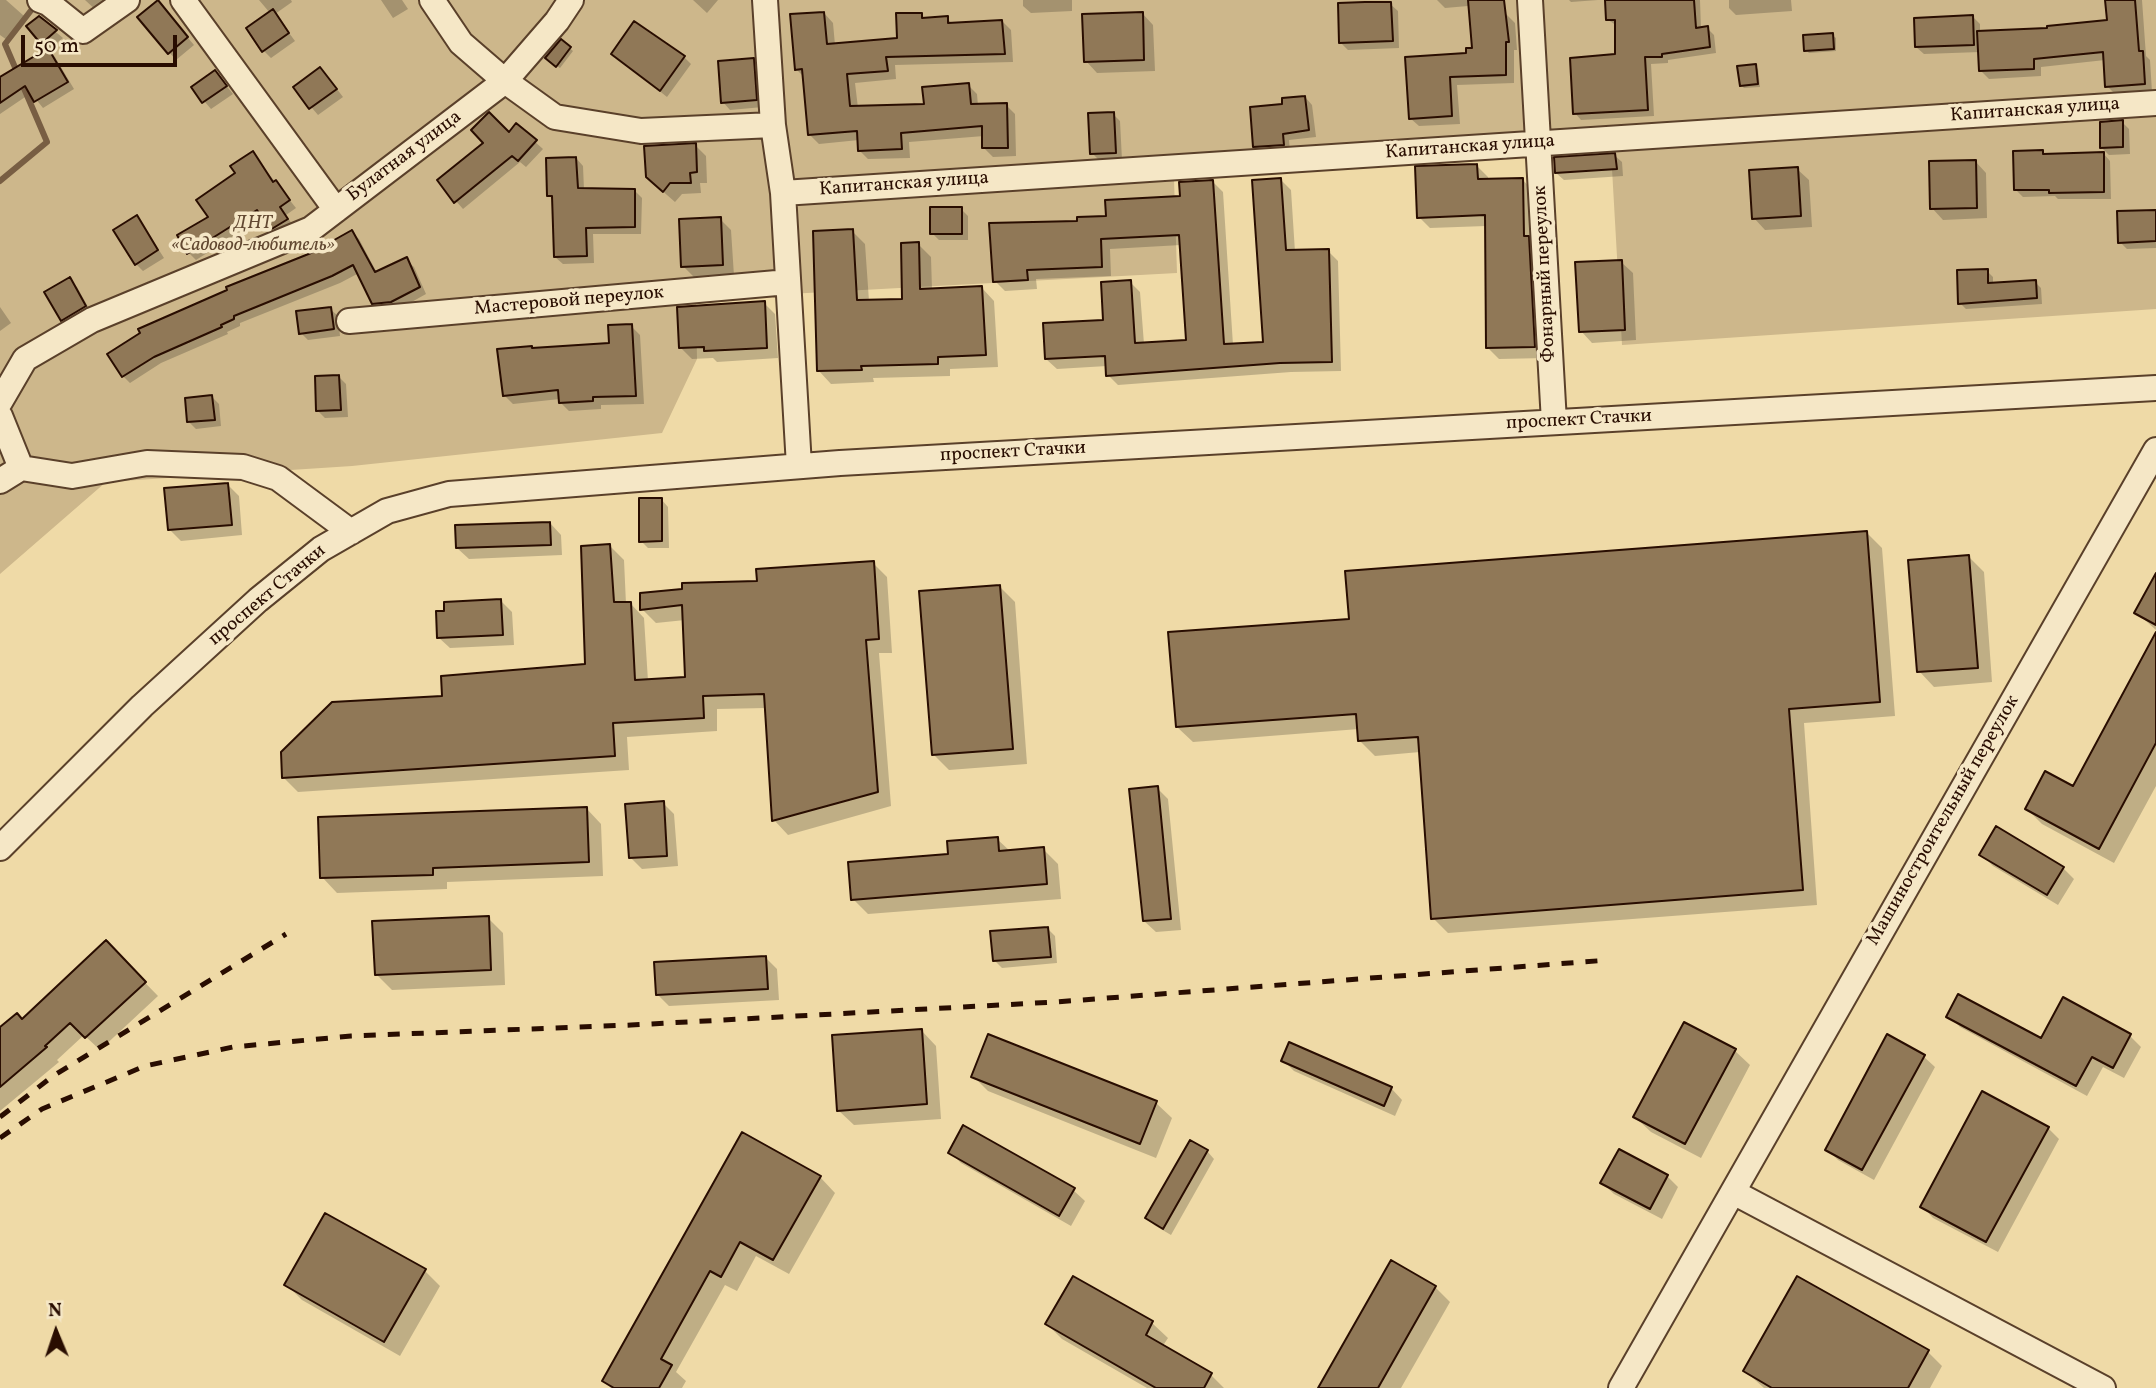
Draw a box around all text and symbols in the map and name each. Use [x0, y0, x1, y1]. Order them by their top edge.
scale bar [24, 21, 180, 65]
text: 50 m [34, 32, 79, 61]
street label: Капитанская улица [1949, 94, 2121, 128]
street label: Булатная улица [343, 107, 467, 207]
street label: Капитанская улица [1384, 131, 1556, 165]
street label: Капитанская улица [818, 168, 990, 202]
street label: Фонарный переулок [1530, 185, 1562, 363]
park label: ДНТ «Садовод-любитель» [171, 214, 335, 258]
street label: Мастеровой переулок [473, 282, 665, 322]
street label: проспект Стачки [1506, 406, 1652, 436]
street label: проспект Стачки [940, 438, 1086, 468]
street label: проспект Стачки [205, 540, 331, 652]
street label: Машиностроительный переулок [1863, 692, 2025, 950]
north arrow [21, 1297, 91, 1367]
text: N [48, 1298, 63, 1324]

